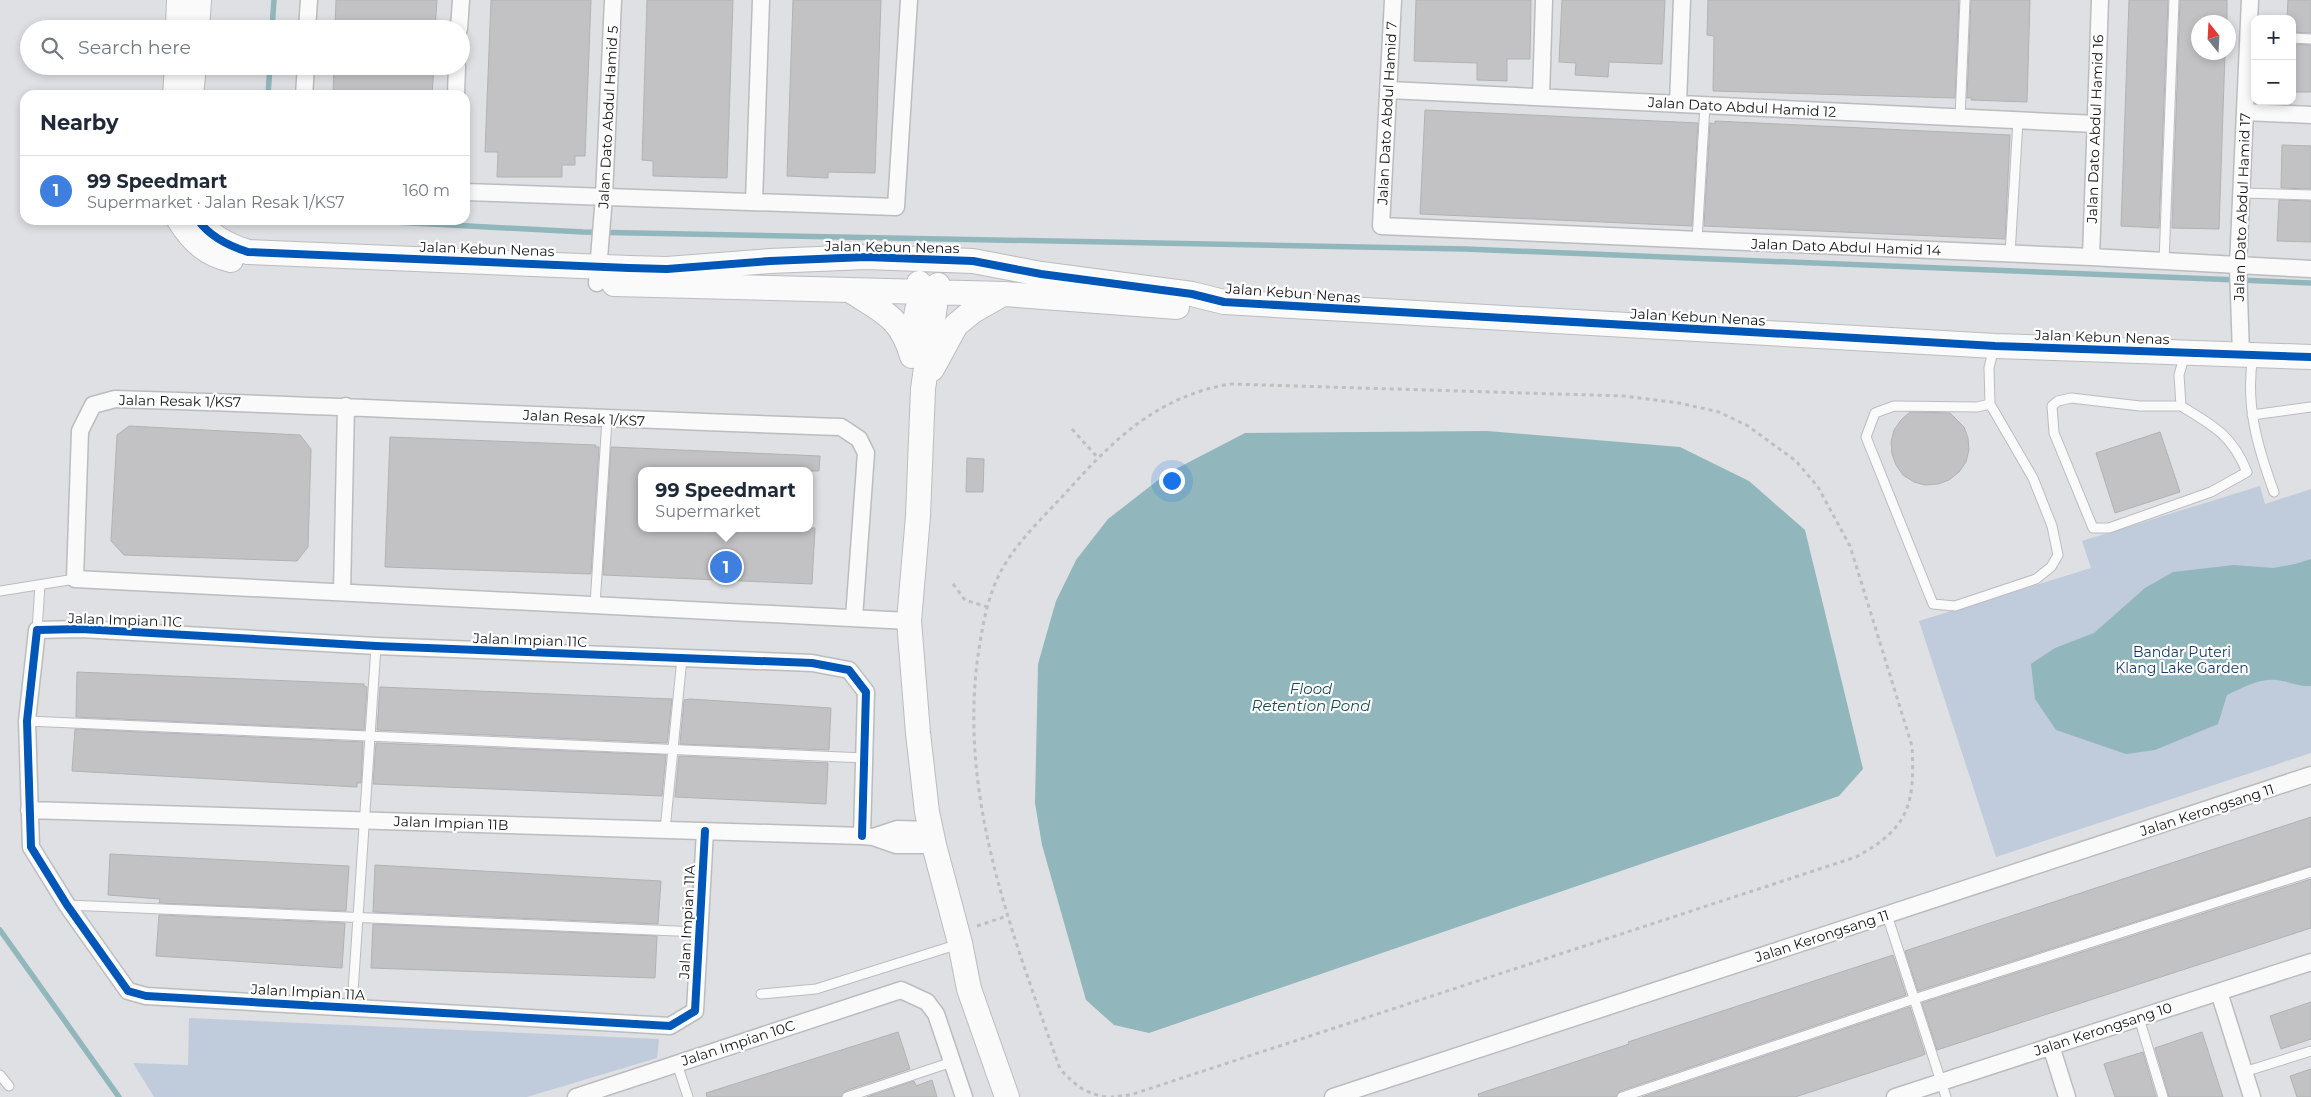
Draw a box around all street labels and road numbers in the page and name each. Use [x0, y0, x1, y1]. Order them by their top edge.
street label: Jalan Dato Abdul Hamid 7 [1373, 21, 1401, 206]
street label: Jalan Dato Abdul Hamid 5 [594, 25, 622, 210]
street label: Jalan Dato Abdul Hamid 16 [2083, 34, 2107, 225]
street label: Jalan Dato Abdul Hamid 12 [1646, 93, 1837, 121]
street label: Jalan Dato Abdul Hamid 17 [2230, 112, 2254, 303]
street label: Jalan Dato Abdul Hamid 14 [1750, 235, 1942, 259]
street label: Jalan Kebun Nenas [823, 237, 960, 257]
street label: Jalan Kebun Nenas [418, 238, 555, 260]
street label: Jalan Kebun Nenas [1224, 279, 1361, 307]
street label: Jalan Kebun Nenas [1629, 304, 1766, 330]
street label: Jalan Kebun Nenas [2033, 326, 2170, 348]
street label: Jalan Resak 1/KS7 [118, 391, 241, 411]
street label: Jalan Resak 1/KS7 [521, 406, 646, 430]
street label: Jalan Impian 11C [67, 609, 182, 631]
street label: Jalan Impian 11C [472, 629, 587, 651]
street label: Jalan Kerongsang 11 [2137, 780, 2276, 840]
street label: Jalan Impian 11B [392, 812, 509, 834]
street label: Jalan Impian 11A [675, 863, 699, 981]
street label: Jalan Kerongsang 11 [1752, 906, 1891, 966]
street label: Jalan Impian 11A [249, 980, 367, 1004]
street label: Jalan Kerongsang 10 [2031, 998, 2174, 1060]
street label: Jalan Impian 10C [678, 1016, 797, 1070]

